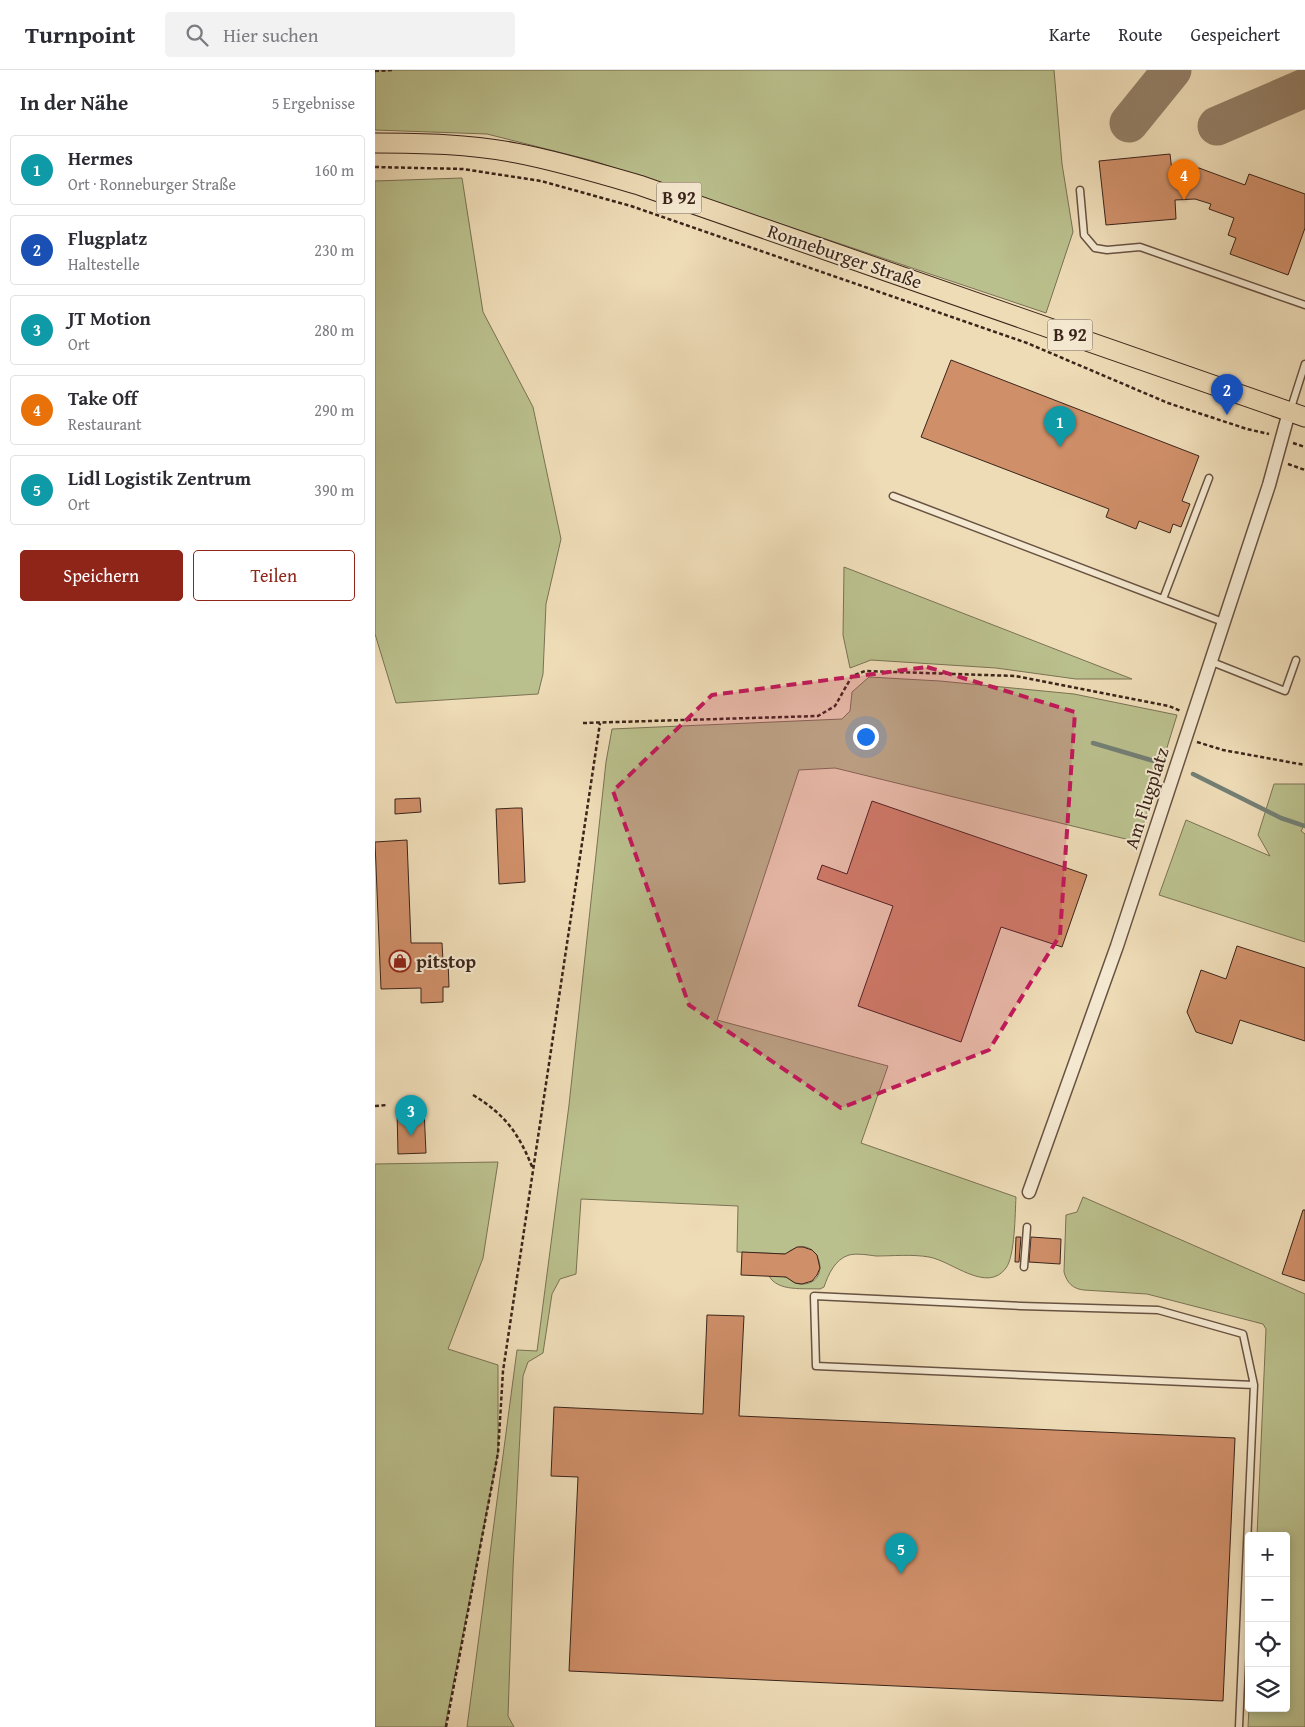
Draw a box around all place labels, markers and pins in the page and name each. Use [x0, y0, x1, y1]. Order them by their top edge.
pin: 4 [1168, 159, 1200, 200]
pin: 2 [1211, 374, 1243, 415]
pin: 1 [1044, 406, 1076, 447]
place label: pitstop [416, 947, 476, 975]
shop icon: pitstop [388, 949, 412, 973]
pin: 3 [395, 1095, 427, 1136]
pin: 5 [885, 1533, 917, 1574]

